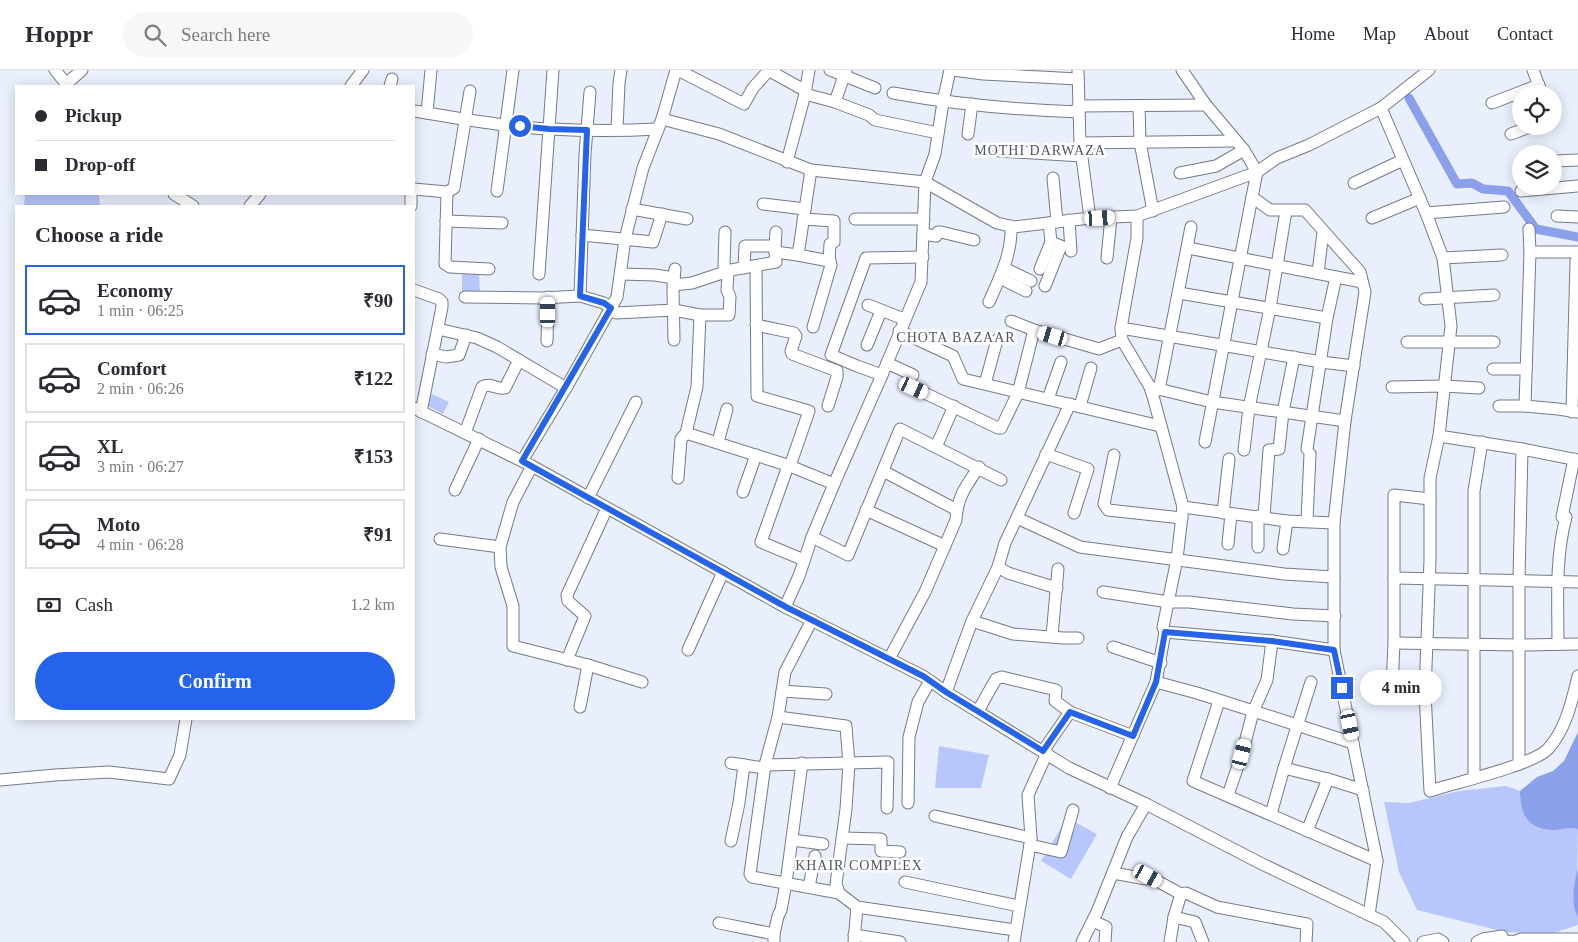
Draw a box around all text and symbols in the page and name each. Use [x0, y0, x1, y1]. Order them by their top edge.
search box [123, 12, 473, 57]
text: Hoppr [25, 21, 93, 47]
icon: search [141, 21, 169, 49]
text: Search here [181, 24, 270, 45]
text: Home [1291, 24, 1335, 44]
text: Map [1363, 24, 1396, 44]
text: About [1424, 24, 1469, 44]
text: Contact [1497, 24, 1553, 44]
map controls [1512, 85, 1562, 195]
button: locate [1512, 85, 1562, 135]
text: Pickup [65, 105, 122, 126]
route start [509, 115, 531, 137]
district label: MOTHI DARWAZA [974, 143, 1106, 158]
button: layers [1512, 145, 1562, 195]
text: Drop-off [65, 154, 135, 175]
car [1084, 210, 1115, 226]
text: Choose a ride [35, 222, 163, 247]
icon: car [37, 278, 82, 323]
text: Economy [97, 280, 173, 301]
text: ₹90 [363, 290, 393, 311]
car [540, 297, 555, 327]
text: 1 min · 06:25 [97, 302, 184, 319]
car [1036, 325, 1069, 347]
district label: CHOTA BAZAAR [896, 330, 1016, 345]
icon: car [37, 356, 82, 401]
text: Comfort [97, 358, 167, 379]
text: ₹122 [354, 368, 393, 389]
car [897, 375, 930, 401]
text: 2 min · 06:26 [97, 380, 184, 397]
icon: car [37, 434, 82, 479]
text: XL [97, 436, 123, 457]
text: ₹153 [354, 446, 393, 467]
text: 3 min · 06:27 [97, 458, 184, 475]
icon: car [37, 512, 82, 557]
text: Moto [97, 514, 140, 535]
text: ₹91 [363, 524, 393, 545]
text: 4 min · 06:28 [97, 536, 184, 553]
icon: cash [35, 591, 63, 619]
text: Cash [75, 594, 113, 615]
text: 1.2 km [351, 596, 395, 613]
button: Confirm [35, 652, 395, 710]
callout: 4 min [1360, 670, 1442, 706]
route end [1331, 677, 1353, 699]
text: 4 min [1382, 679, 1420, 696]
car [1339, 709, 1360, 741]
car [1231, 738, 1252, 770]
district label: KHAIR COMPLEX [795, 858, 923, 873]
car [1131, 862, 1164, 890]

